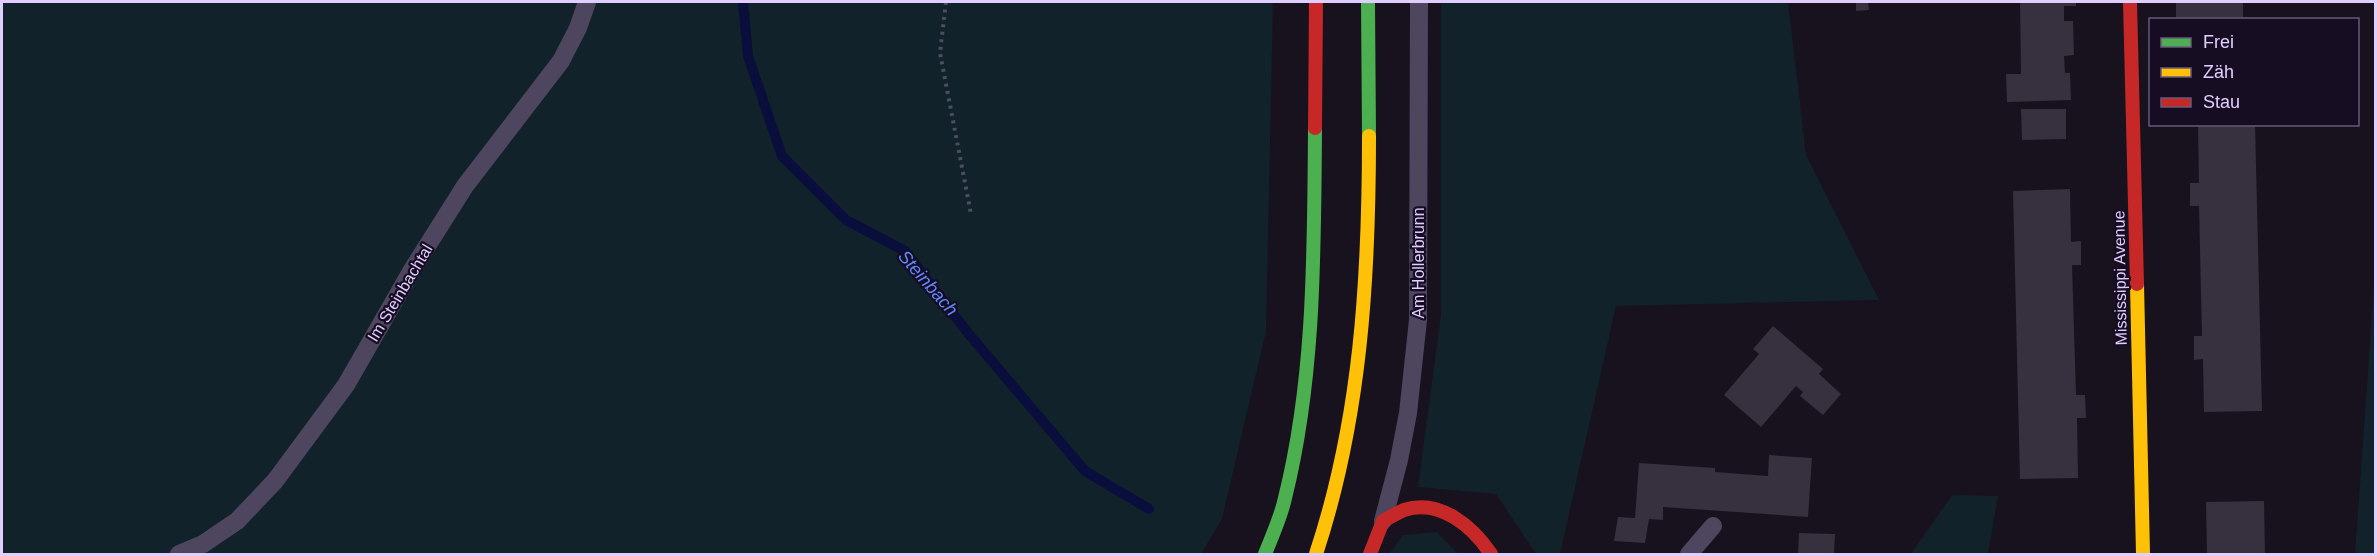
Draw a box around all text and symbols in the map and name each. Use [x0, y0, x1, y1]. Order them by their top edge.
legend [2149, 18, 2359, 126]
text: Frei [2203, 32, 2234, 52]
text: Zäh [2203, 62, 2234, 82]
text: Stau [2203, 92, 2240, 112]
street label: Am Hollerbrunn [1410, 207, 1427, 319]
street label: Mississippi Avenue [2110, 210, 2130, 346]
street label: Im Steinbachtal [364, 241, 436, 345]
water label: Steinbach [894, 246, 962, 320]

